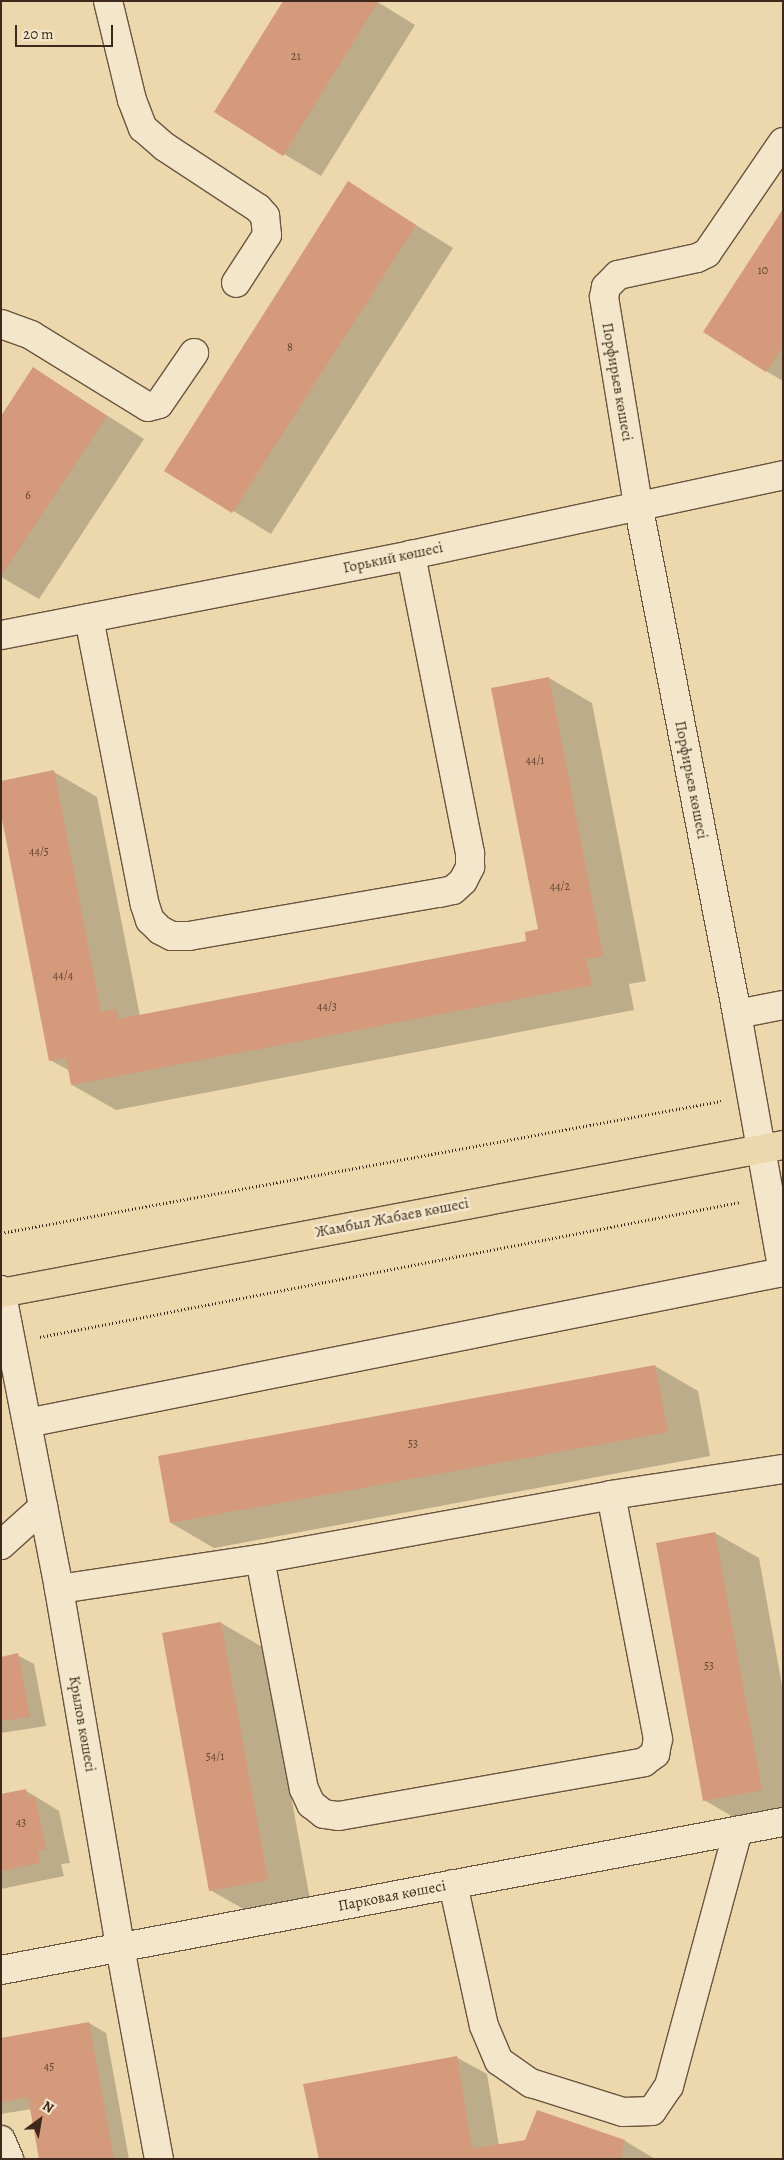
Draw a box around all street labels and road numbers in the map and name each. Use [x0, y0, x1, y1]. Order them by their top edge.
street label: Порфирьев көшесі [598, 321, 636, 443]
street label: Горький көшесі [341, 539, 445, 577]
street label: Порфирьев көшесі [671, 719, 711, 841]
street label: Жамбыл Жабаев көшесі [314, 1194, 470, 1242]
street label: Крылов көшесі [65, 1675, 99, 1773]
street label: Парковая көшесі [337, 1877, 447, 1915]

